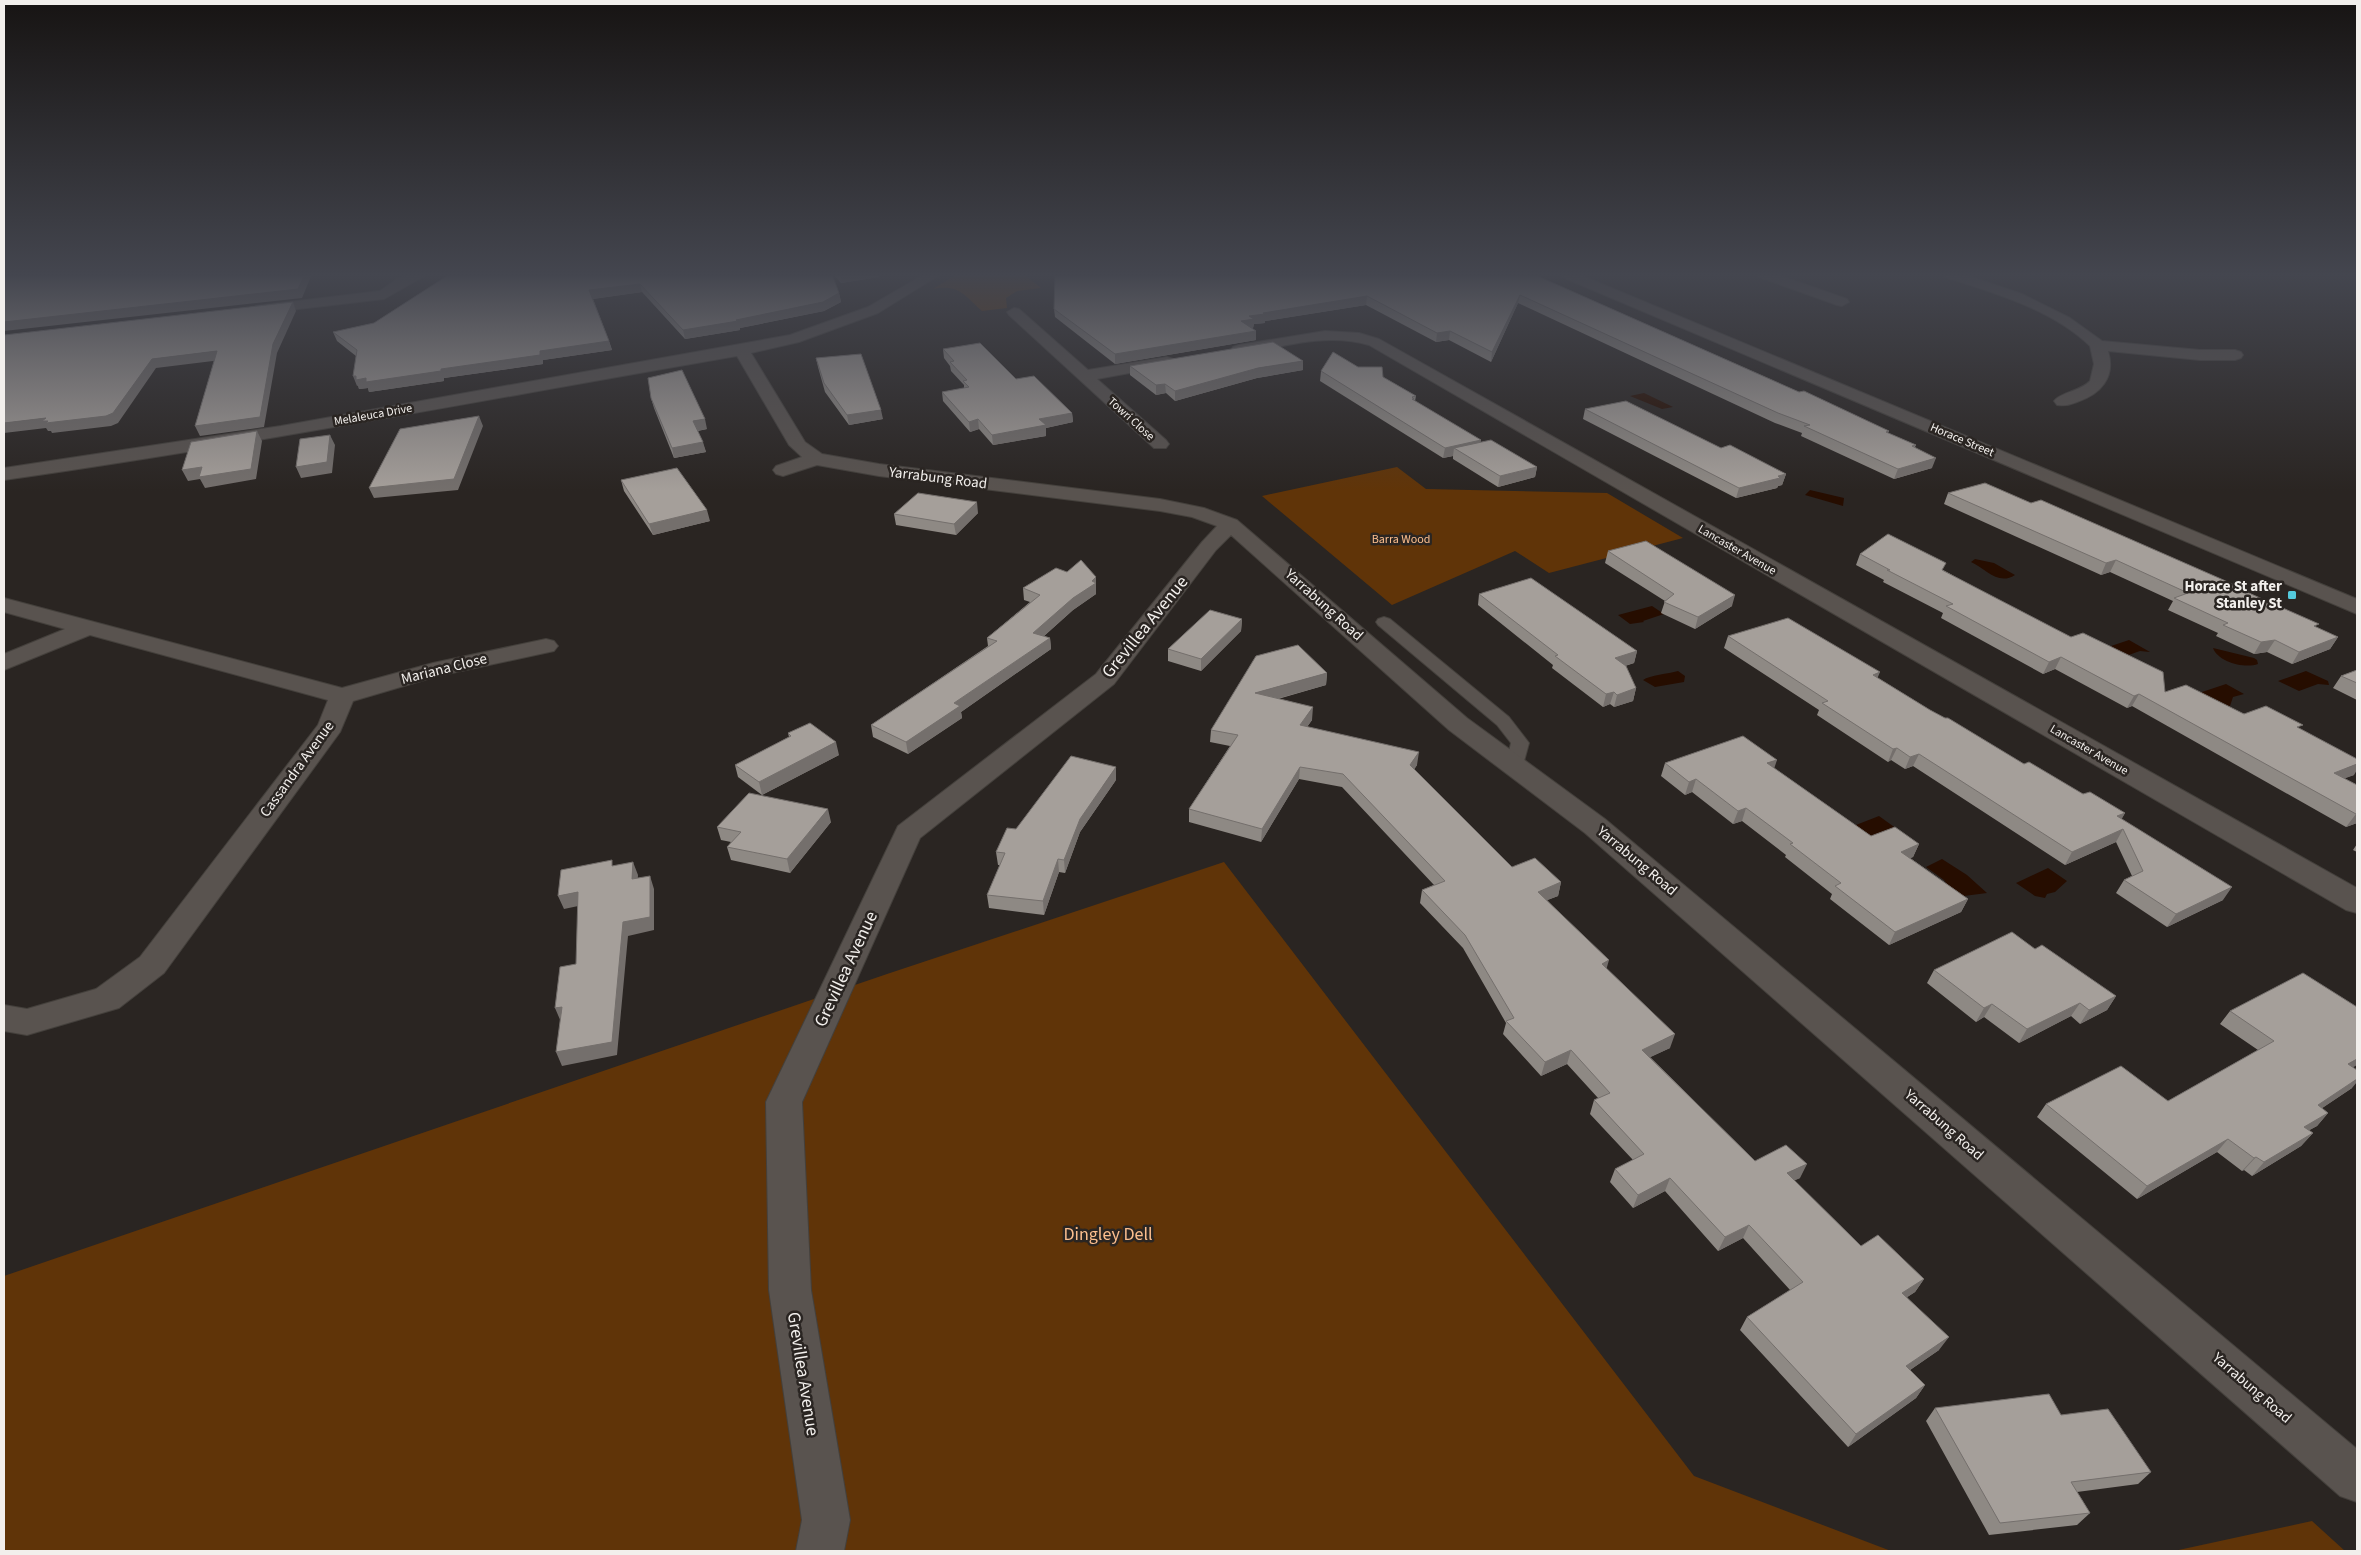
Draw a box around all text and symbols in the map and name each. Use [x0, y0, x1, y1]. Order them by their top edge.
street label: Towri Close [1104, 393, 1158, 445]
street label: Melaleuca Drive [333, 400, 413, 430]
street label: Horace Street [1927, 419, 1997, 461]
street label: Yarrabung Road [887, 461, 988, 494]
street label: Lancaster Avenue [1695, 521, 1779, 579]
park label: Barra Wood [1372, 531, 1430, 548]
street label: Yarrabung Road [1280, 563, 1368, 646]
street label: Grevillea Avenue [1096, 570, 1194, 683]
place label: Horace St after Stanley St [2184, 576, 2282, 614]
marker: Horace St after Stanley St [2286, 589, 2298, 601]
street label: Mariana Close [399, 648, 489, 690]
street label: Cassandra Avenue [255, 717, 339, 821]
street label: Lancaster Avenue [2047, 721, 2131, 779]
street label: Yarrabung Road [1592, 821, 1682, 901]
street label: Grevillea Avenue [808, 907, 884, 1031]
street label: Yarrabung Road [1899, 1084, 1988, 1165]
park label: Dingley Dell [1063, 1222, 1153, 1247]
street label: Grevillea Avenue [781, 1310, 825, 1438]
street label: Yarrabung Road [2207, 1347, 2296, 1428]

